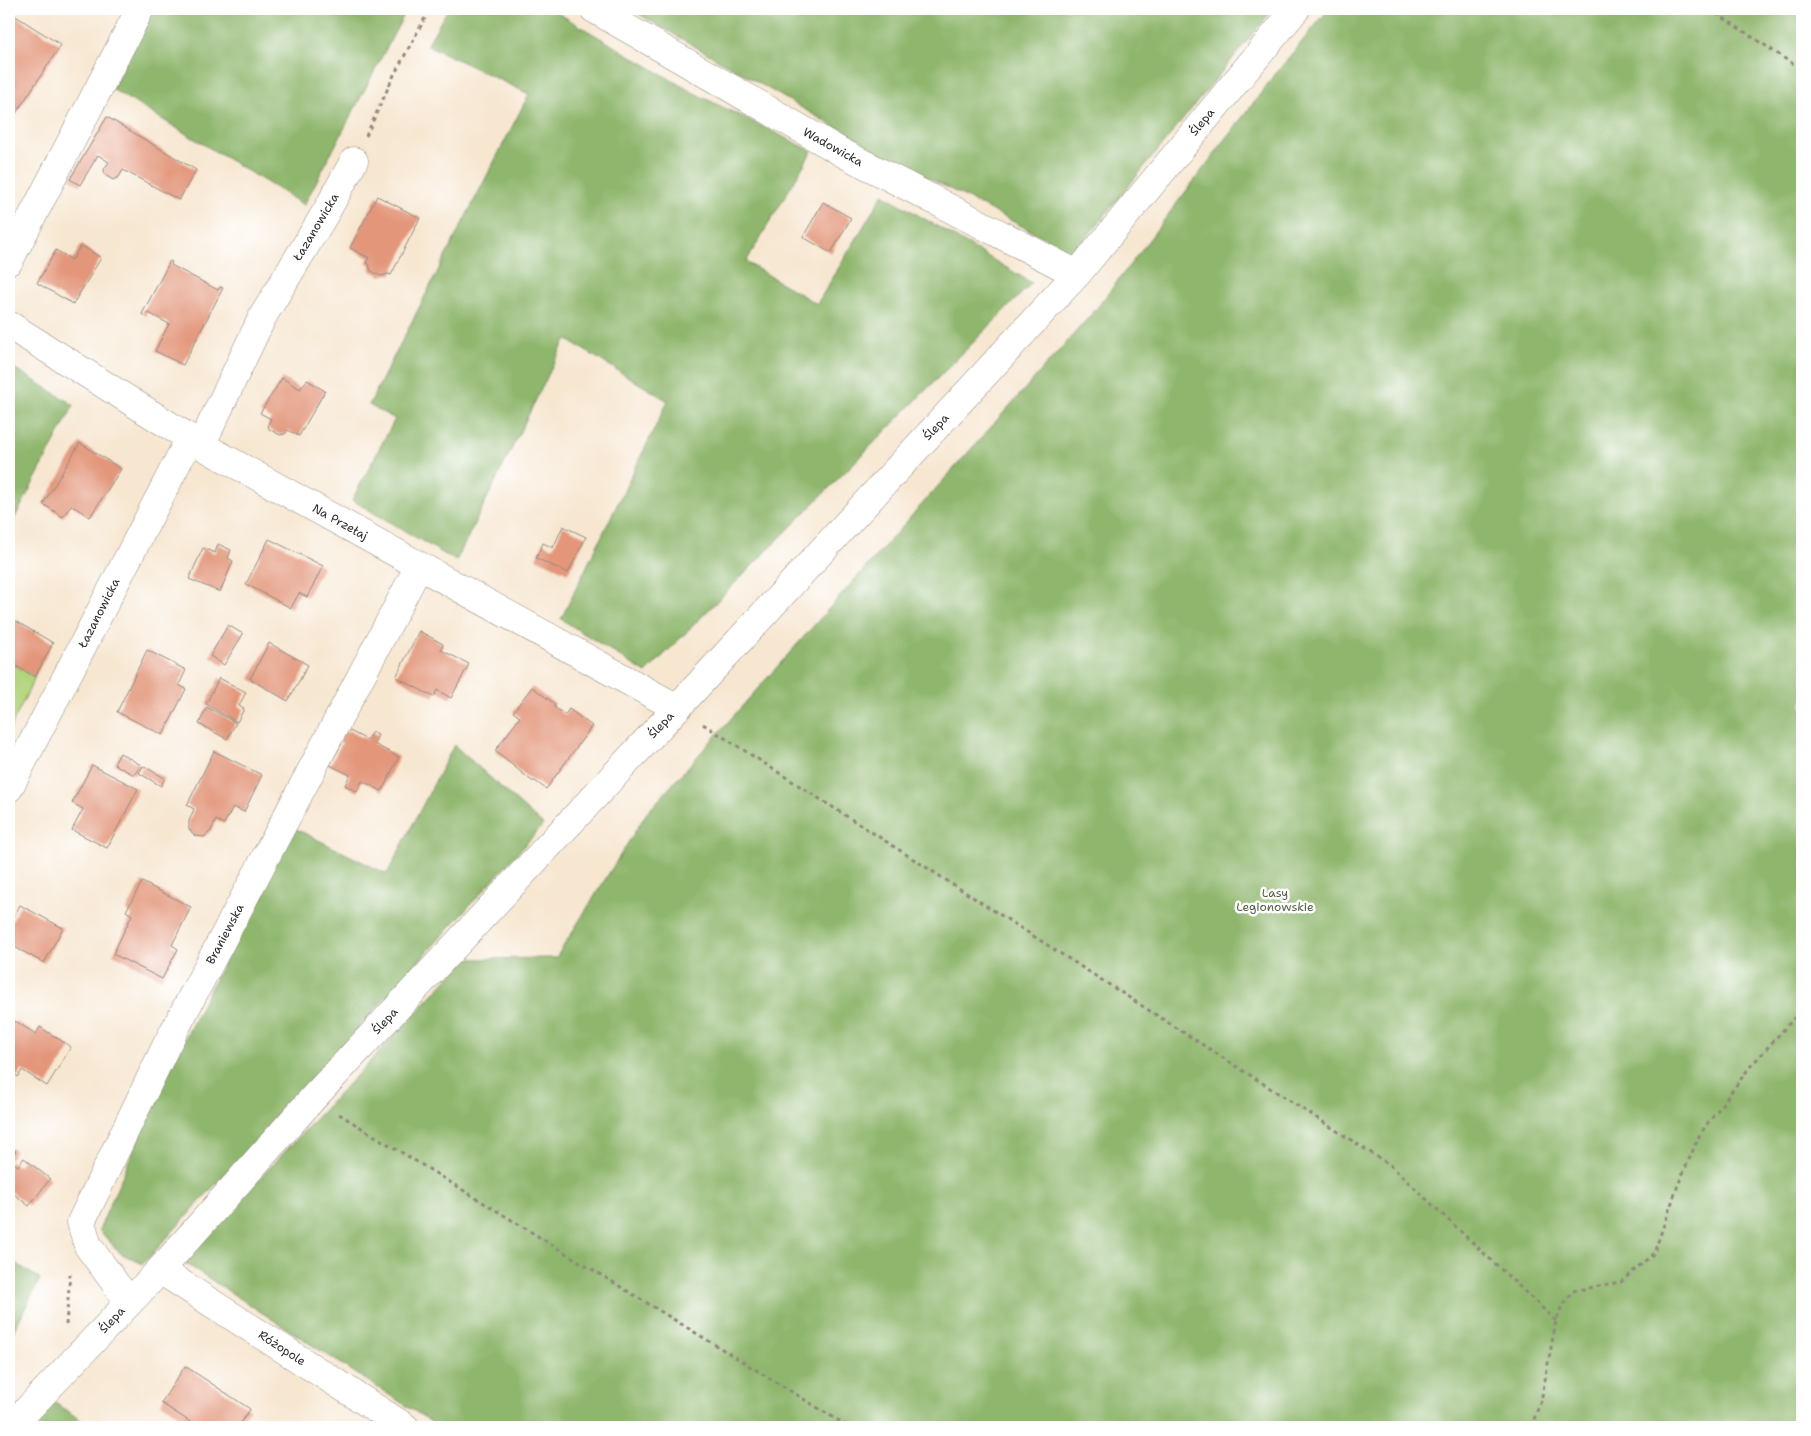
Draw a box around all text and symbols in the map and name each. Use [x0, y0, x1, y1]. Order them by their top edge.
street label: Ślepa [1186, 105, 1218, 139]
street label: Wadowicka [800, 124, 866, 170]
street label: Łazanowicka [289, 190, 343, 265]
street label: Ślepa [920, 410, 953, 444]
street label: Na Przełaj [309, 500, 371, 544]
street label: Łazanowicka [74, 575, 124, 651]
street label: Ślepa [645, 708, 678, 742]
park label: Lasy Legionowskie [1236, 885, 1314, 915]
street label: Braniewska [202, 900, 248, 967]
street label: Ślepa [369, 1004, 402, 1038]
street label: Ślepa [96, 1303, 129, 1337]
street label: Różopole [255, 1327, 309, 1369]

